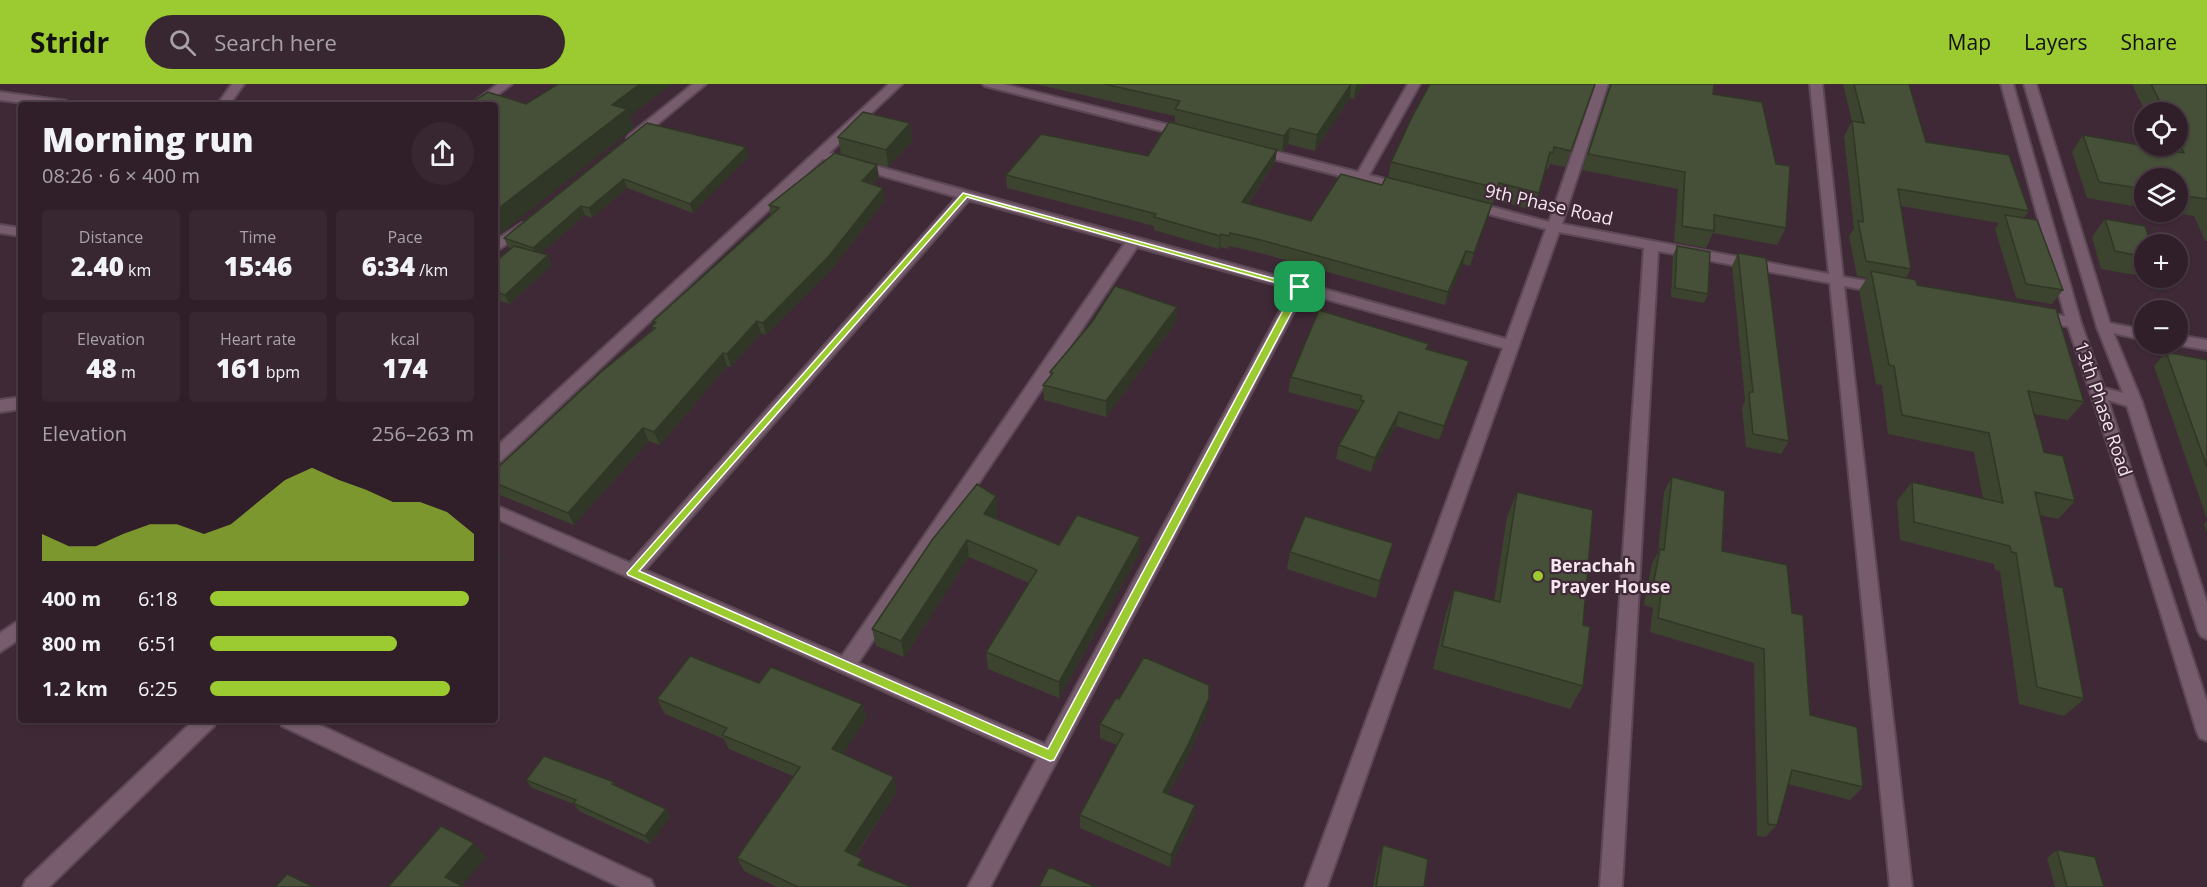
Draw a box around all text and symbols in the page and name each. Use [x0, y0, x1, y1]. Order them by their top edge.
search box [145, 15, 565, 69]
text: Stridr [30, 23, 109, 61]
icon: search [166, 26, 199, 59]
text: Search here [214, 27, 337, 57]
text: Map [1948, 28, 1991, 56]
text: Layers [2024, 28, 2088, 56]
text: Share [2121, 28, 2177, 56]
map controls [2134, 102, 2188, 354]
button: locate [2134, 102, 2188, 156]
text: Morning run [42, 117, 254, 162]
button: share [411, 122, 474, 185]
text: 08:26 · 6 × 400 m [42, 162, 200, 189]
button: layers [2134, 168, 2188, 222]
street label: 9th Phase Road [1483, 178, 1616, 230]
text: Distance [79, 226, 143, 248]
text: Time [240, 226, 276, 248]
text: Pace [387, 226, 423, 248]
button: + [2134, 234, 2188, 288]
text: 2.40 [71, 248, 124, 284]
text: 15:46 [224, 248, 292, 284]
text: 6:34 [362, 248, 415, 284]
text: km [124, 259, 151, 281]
text: /km [415, 259, 448, 281]
pin [1274, 261, 1325, 312]
icon: arrive [1283, 270, 1316, 303]
button: − [2134, 300, 2188, 354]
text: Elevation [77, 328, 145, 350]
text: Heart rate [220, 328, 296, 350]
text: kcal [391, 328, 420, 350]
street label: 13th Phase Road [2070, 338, 2138, 479]
text: 48 [86, 350, 117, 386]
text: 161 [216, 350, 262, 386]
text: 174 [382, 350, 428, 386]
text: m [117, 361, 136, 383]
text: bpm [262, 361, 300, 383]
text: Elevation [42, 420, 127, 447]
text: 256–263 m [372, 420, 474, 447]
place label: Berachah Prayer House [1550, 553, 1670, 598]
marker: Berachah Prayer House [1531, 569, 1545, 583]
text: 400 m [42, 585, 101, 612]
text: 6:18 [138, 585, 178, 612]
text: 800 m [42, 630, 101, 657]
text: 6:51 [138, 630, 178, 657]
text: 1.2 km [42, 675, 108, 702]
text: 6:25 [138, 675, 178, 702]

